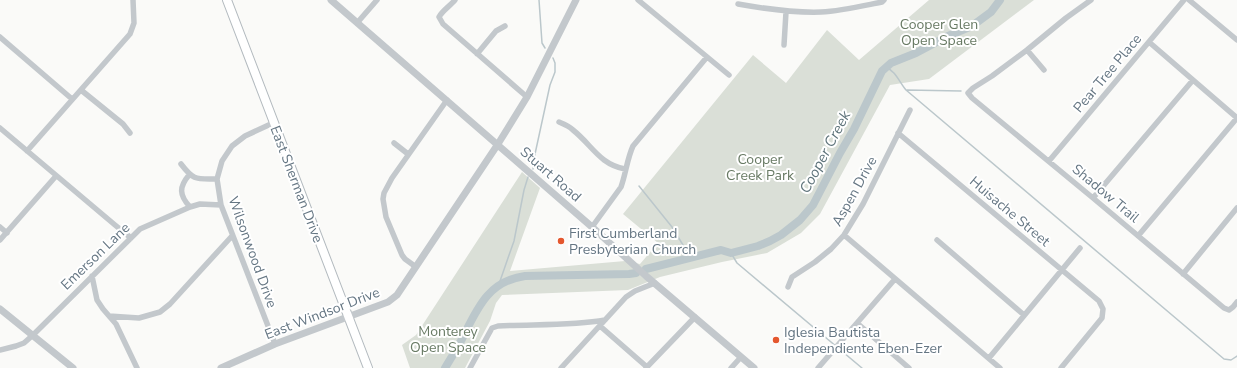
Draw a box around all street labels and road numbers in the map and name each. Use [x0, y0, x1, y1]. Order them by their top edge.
street label: Pear Tree Place [1069, 30, 1146, 117]
street label: East Sherman Drive [265, 123, 328, 245]
street label: Stuart Road [516, 143, 585, 206]
street label: Aspen Drive [827, 153, 881, 230]
street label: Shadow Trail [1068, 160, 1144, 228]
street label: Huisache Street [965, 172, 1054, 251]
street label: Wilsonwood Drive [224, 194, 282, 311]
street label: Emerson Lane [57, 219, 134, 294]
street label: East Windsor Drive [262, 283, 382, 344]

